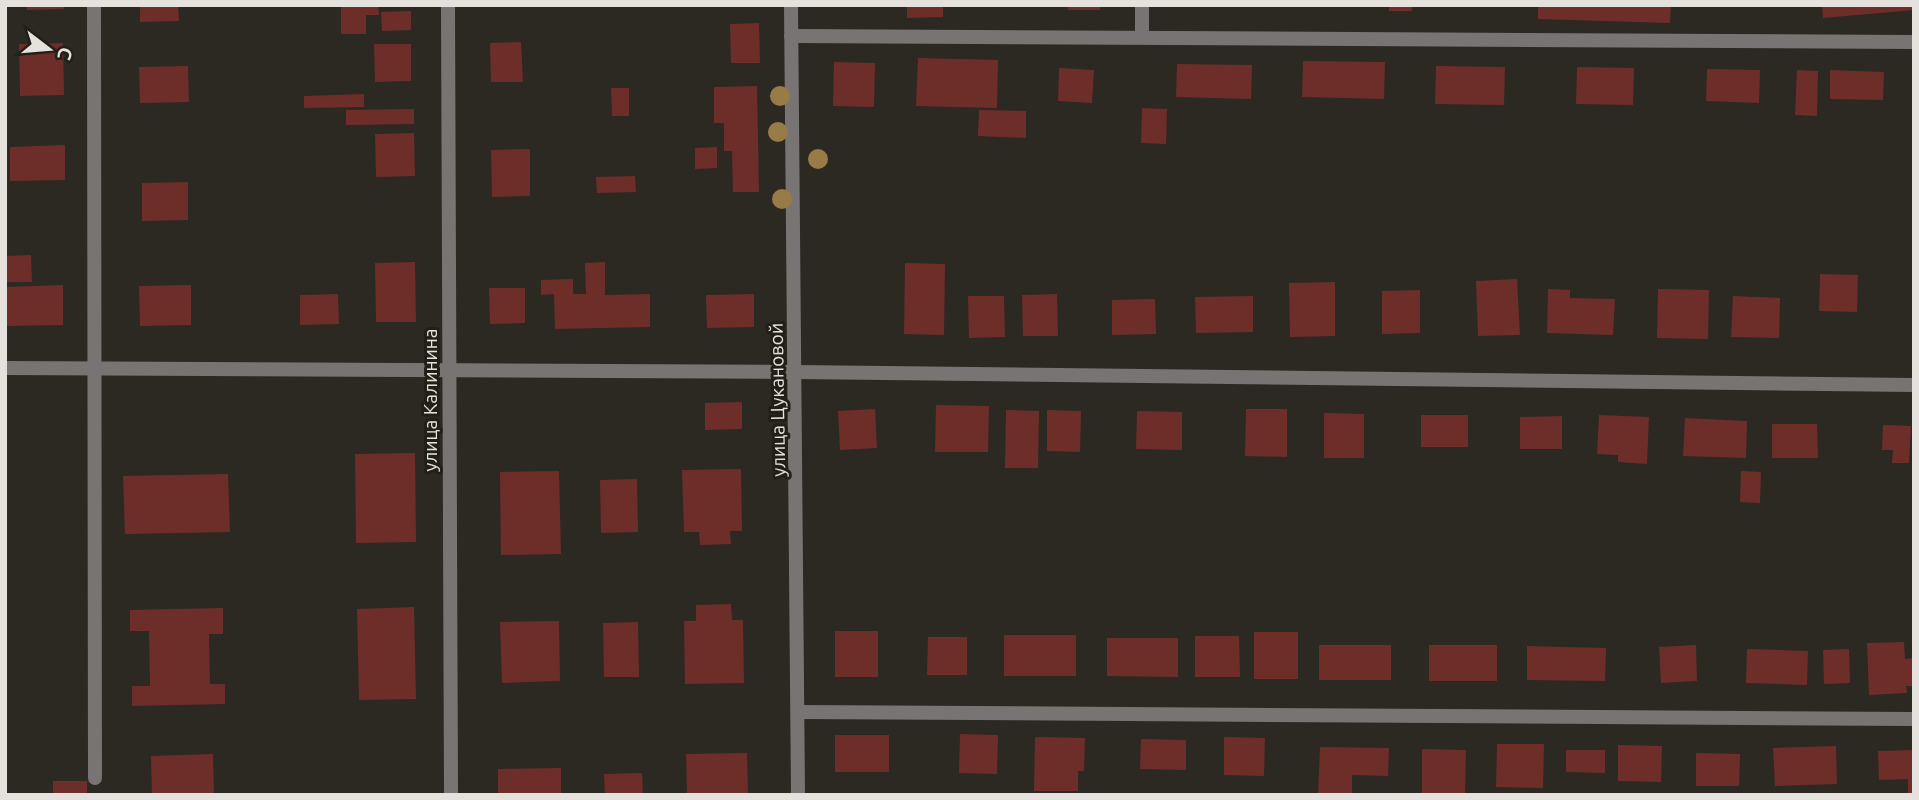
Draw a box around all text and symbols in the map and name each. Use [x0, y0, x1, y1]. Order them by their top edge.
north arrow [14, 14, 84, 84]
text: С [53, 45, 78, 63]
street label: улица Цукановой [765, 323, 789, 477]
street label: улица Калинина [419, 328, 441, 472]

